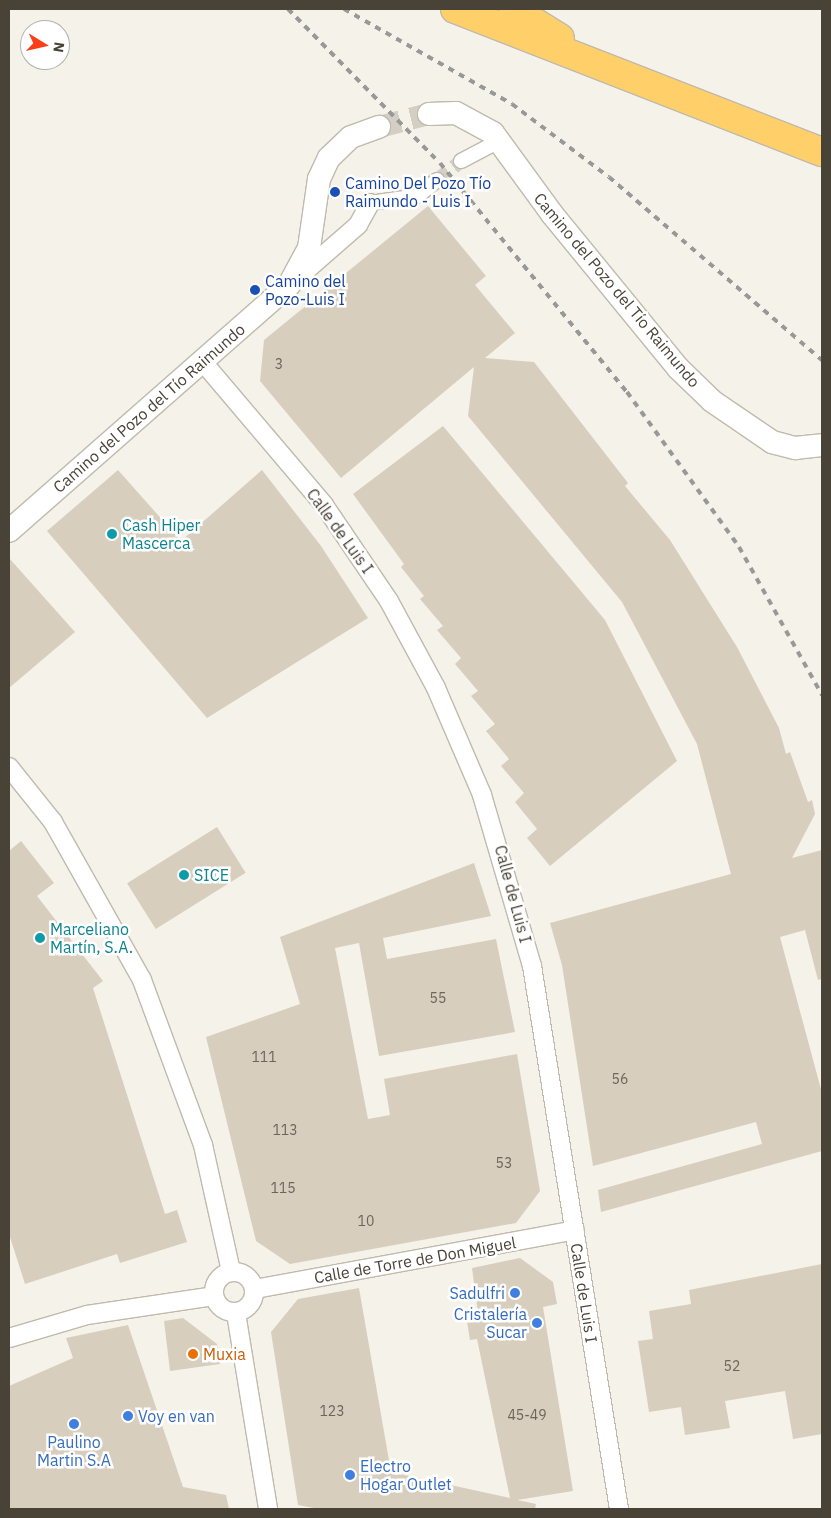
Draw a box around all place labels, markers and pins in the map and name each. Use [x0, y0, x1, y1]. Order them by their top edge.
place label: Camino Del Pozo Tío Raimundo - Luis I [345, 173, 491, 211]
marker: Camino Del Pozo Tío Raimundo - Luis I [329, 186, 341, 198]
place label: Camino del Pozo-Luis I [265, 271, 346, 309]
marker: Camino del Pozo-Luis I [249, 284, 261, 296]
place label: Cash Hiper Mascerca [122, 515, 200, 553]
marker: Cash Hiper Mascerca [106, 528, 118, 540]
place label: SICE [194, 865, 229, 885]
marker: SICE [178, 869, 190, 881]
place label: Marceliano Martín, S.A. [50, 919, 133, 957]
marker: Marceliano Martín, S.A. [34, 932, 46, 944]
place label: Sadulfri [449, 1283, 505, 1303]
marker: Sadulfri [509, 1287, 521, 1299]
place label: Cristalería Sucar [454, 1304, 527, 1342]
marker: Cristalería Sucar [531, 1317, 543, 1329]
place label: Muxia [203, 1344, 246, 1364]
marker: Muxia [187, 1348, 199, 1360]
place label: Voy en van [138, 1406, 215, 1426]
marker: Voy en van [122, 1410, 134, 1422]
marker: Paulino Martin S.A [68, 1418, 80, 1430]
place label: Paulino Martin S.A [37, 1432, 111, 1470]
place label: Electro Hogar Outlet [360, 1456, 452, 1494]
marker: Electro Hogar Outlet [344, 1469, 356, 1481]

